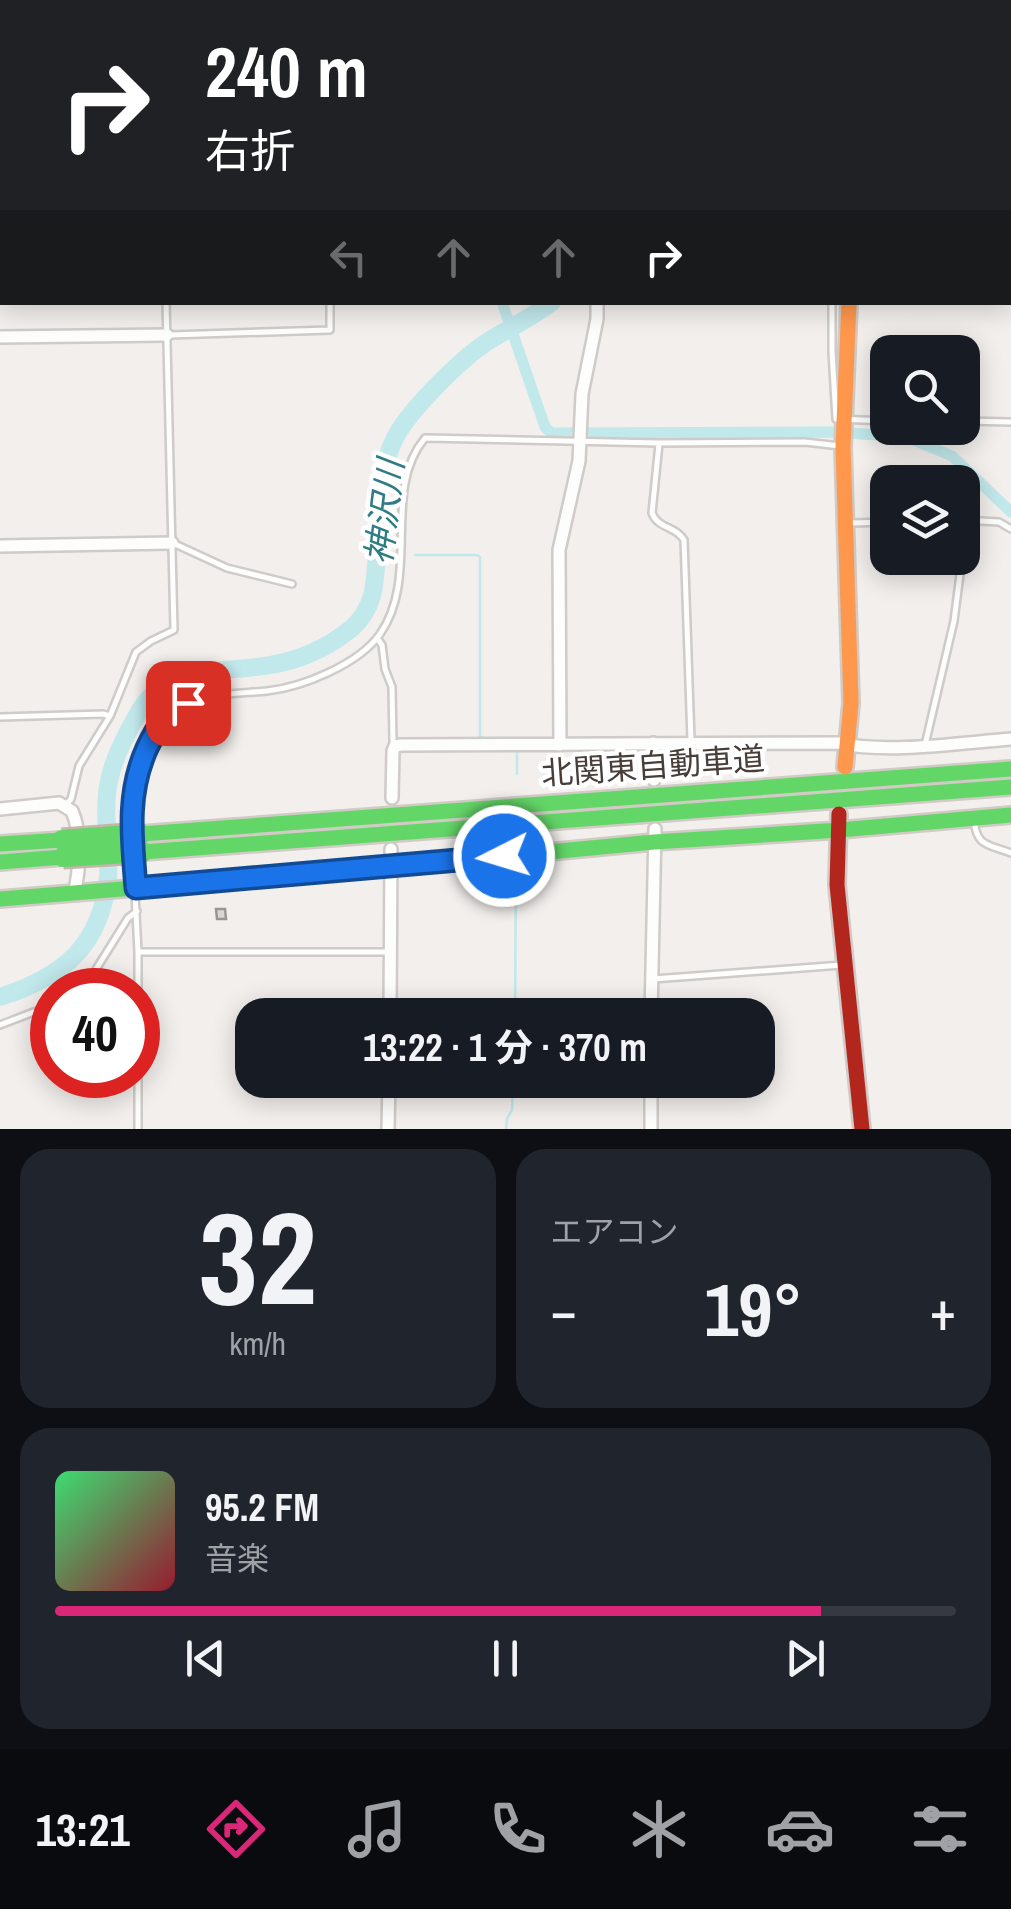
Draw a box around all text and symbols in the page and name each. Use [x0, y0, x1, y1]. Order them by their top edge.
text: 240 m [205, 25, 368, 119]
icon: right [40, 40, 170, 170]
text: 右折 [205, 120, 295, 181]
icon: left [321, 230, 376, 285]
icon: ahead [426, 230, 481, 285]
icon: ahead [531, 230, 586, 285]
icon: right [636, 230, 691, 285]
map controls [870, 335, 980, 575]
button: search [870, 335, 980, 445]
water label: 神沢川 [355, 453, 415, 567]
button: layers [870, 465, 980, 575]
pin [146, 661, 231, 746]
icon: arrive [161, 676, 216, 731]
street label: 北関東自動車道 [540, 736, 766, 795]
position arrow [452, 804, 556, 908]
speed limit sign: 40 [30, 968, 160, 1098]
text: 13:22 · 1 分 · 370 m [363, 1022, 647, 1073]
text: 32 [198, 1169, 317, 1345]
text: エアコン [551, 1210, 679, 1253]
text: 19° [704, 1258, 802, 1359]
text: − [551, 1273, 577, 1347]
text: + [930, 1273, 956, 1347]
text: km/h [229, 1322, 286, 1365]
text: 95.2 FM [205, 1482, 319, 1533]
text: 音楽 [205, 1537, 269, 1580]
icon: previous [178, 1631, 233, 1686]
icon: pause [478, 1631, 533, 1686]
icon: next [778, 1631, 833, 1686]
icon: directions [201, 1794, 271, 1864]
icon: music [342, 1794, 412, 1864]
icon: phone [483, 1794, 553, 1864]
icon: climate [624, 1794, 694, 1864]
icon: car [765, 1794, 835, 1864]
icon: filters [905, 1794, 975, 1864]
text: 13:21 [35, 1799, 130, 1860]

